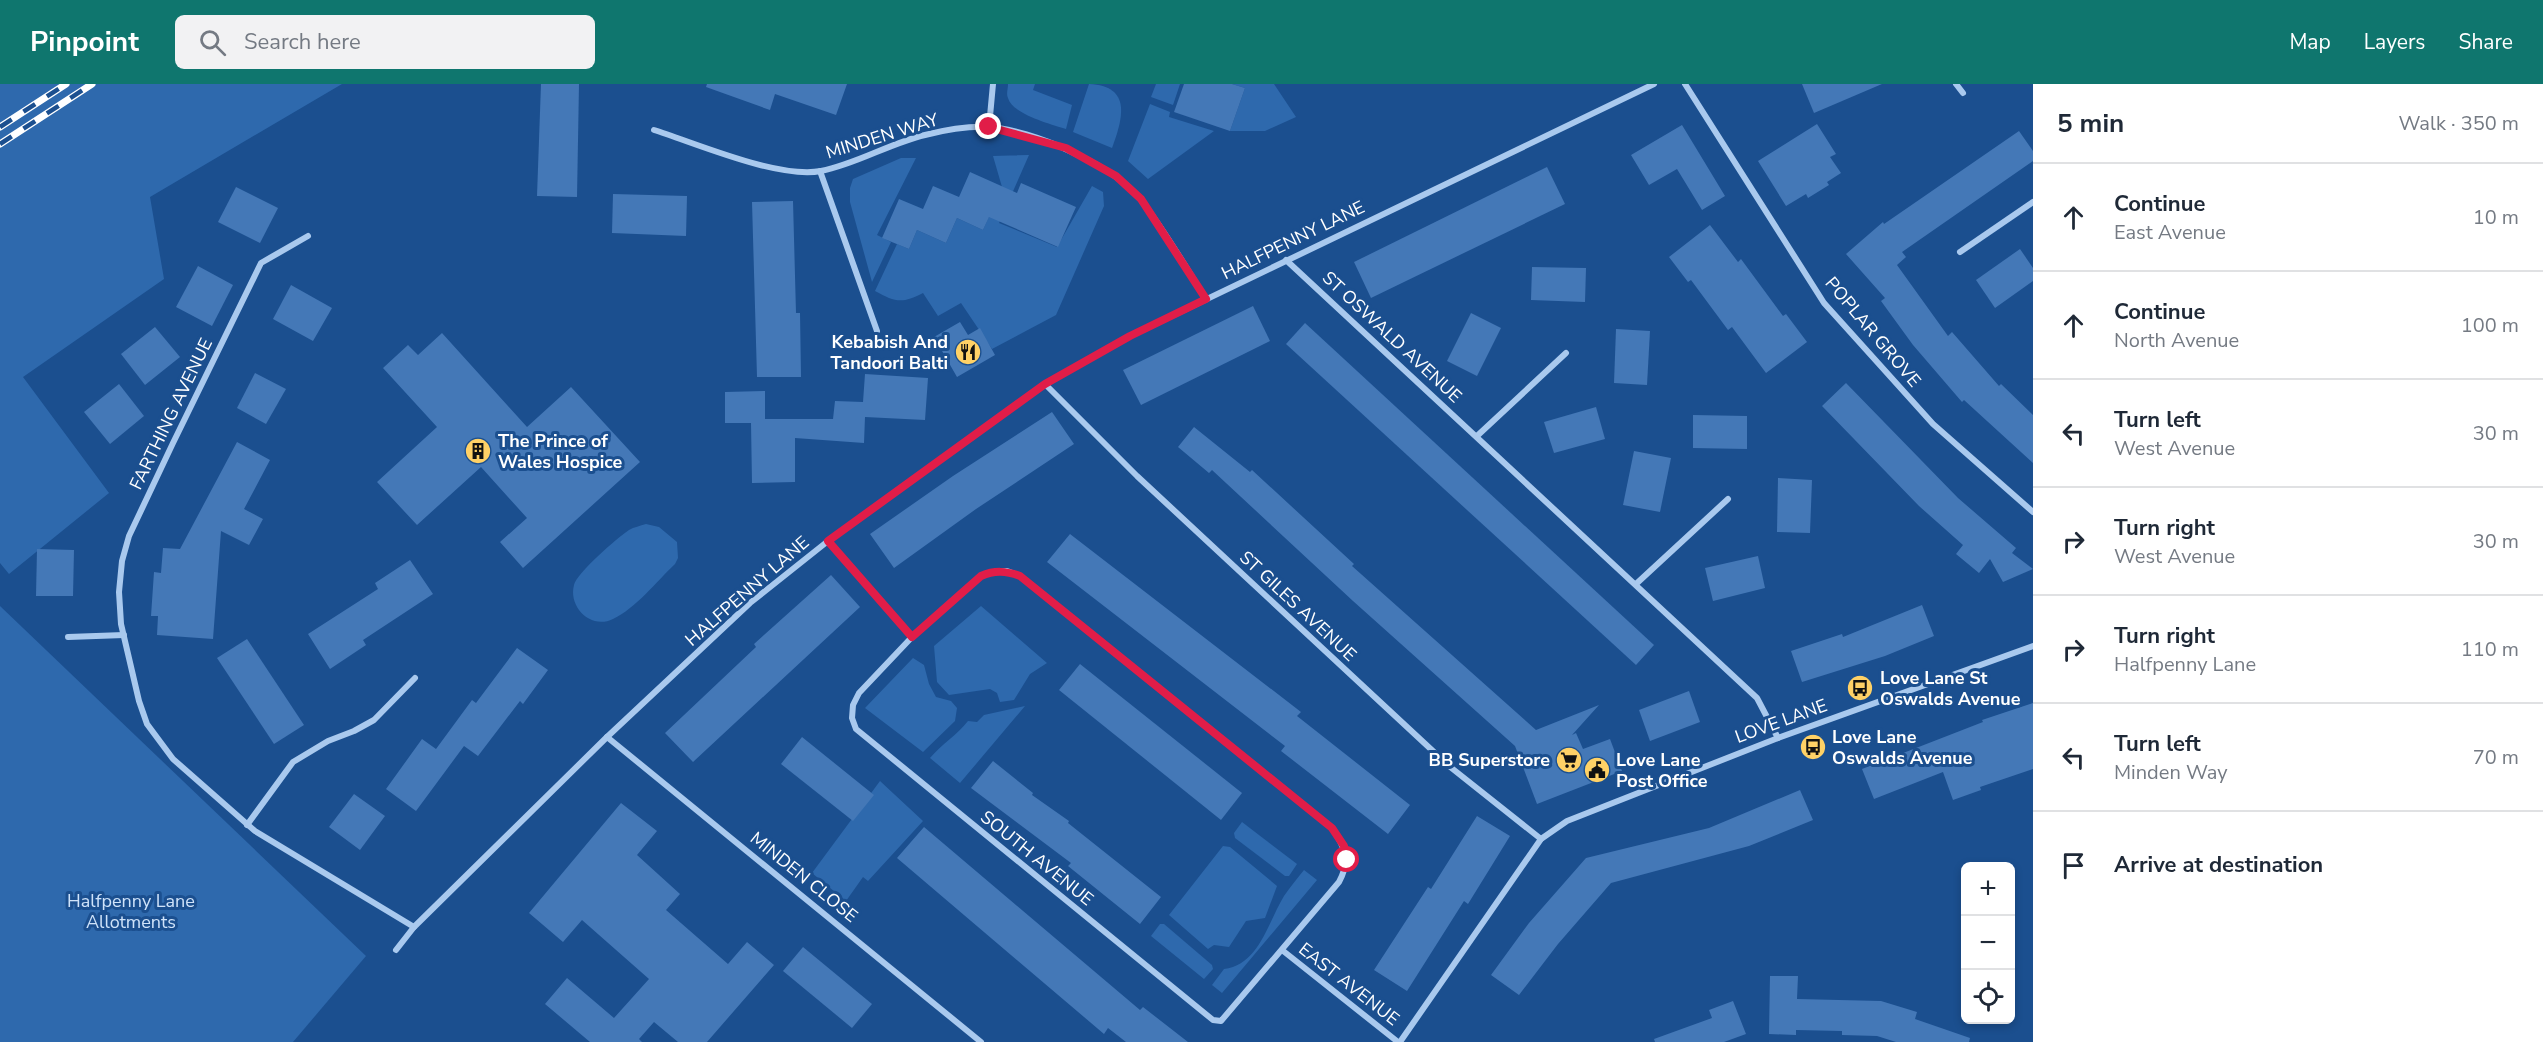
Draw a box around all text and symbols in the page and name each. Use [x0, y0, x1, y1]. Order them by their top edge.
search box [175, 15, 595, 69]
text: Pinpoint [30, 23, 139, 61]
icon: search [196, 26, 229, 59]
text: Search here [244, 27, 361, 57]
text: Map [2289, 28, 2331, 56]
text: Layers [2364, 28, 2425, 56]
text: Share [2458, 28, 2513, 56]
text: 5 min [2057, 106, 2124, 141]
street label: MINDEN WAY [823, 107, 942, 165]
text: Walk · 350 m [2399, 110, 2519, 137]
route end [975, 113, 1001, 139]
text: Continue [2114, 189, 2205, 219]
street label: HALFPENNY LANE [1217, 195, 1369, 285]
icon: ahead [2057, 201, 2090, 234]
text: 10 m [2473, 204, 2519, 231]
text: East Avenue [2114, 219, 2226, 246]
street label: ST OSWALD AVENUE [1317, 266, 1467, 408]
street label: POPLAR GROVE [1820, 272, 1926, 392]
text: Continue [2114, 297, 2205, 327]
icon: ahead [2057, 309, 2090, 342]
text: 100 m [2461, 312, 2519, 339]
text: North Avenue [2114, 327, 2239, 354]
place label: Kebabish And Tandoori Balti [831, 330, 948, 375]
street label: FARTHING AVENUE [124, 334, 218, 494]
restaurant icon: Kebabish And Tandoori Balti [953, 337, 983, 367]
text: Turn left [2114, 405, 2201, 435]
icon: left [2057, 417, 2090, 450]
text: 30 m [2473, 420, 2519, 447]
place label: The Prince of Wales Hospice [498, 429, 623, 474]
text: West Avenue [2114, 435, 2235, 462]
building icon: The Prince of Wales Hospice [463, 436, 493, 466]
text: Turn right [2114, 513, 2215, 543]
icon: right [2057, 525, 2090, 558]
text: 30 m [2473, 528, 2519, 555]
street label: HALFPENNY LANE [680, 531, 814, 651]
text: West Avenue [2114, 543, 2235, 570]
street label: ST GILES AVENUE [1234, 545, 1362, 667]
text: Turn right [2114, 621, 2215, 651]
icon: right [2057, 633, 2090, 666]
text: 110 m [2461, 636, 2519, 663]
text: Halfpenny Lane [2114, 651, 2256, 678]
place label: Love Lane St Oswalds Avenue [1880, 666, 2021, 711]
bus stop icon: Love Lane St Oswalds Avenue [1845, 673, 1875, 703]
street label: LOVE LANE [1732, 693, 1830, 749]
place label: Love Lane Oswalds Avenue [1832, 725, 1973, 770]
text: Turn left [2114, 729, 2201, 759]
bus stop icon: Love Lane Oswalds Avenue [1798, 732, 1828, 762]
icon: left [2057, 741, 2090, 774]
text: 70 m [2473, 744, 2519, 771]
supermarket icon: BB Superstore [1554, 745, 1584, 775]
place label: BB Superstore [1429, 748, 1550, 772]
place label: Love Lane Post Office [1616, 748, 1708, 793]
public building icon: Love Lane Post Office [1582, 755, 1612, 785]
text: Minden Way [2114, 759, 2228, 786]
street label: SOUTH AVENUE [975, 805, 1099, 911]
street label: MINDEN CLOSE [745, 826, 863, 928]
route start [1333, 846, 1359, 872]
icon: arrive [2057, 849, 2090, 882]
text: Arrive at destination [2114, 850, 2323, 880]
map controls [1961, 862, 2015, 1024]
button: + [1961, 862, 2015, 916]
park label: Halfpenny Lane Allotments [67, 889, 195, 934]
button: − [1961, 916, 2015, 970]
street label: EAST AVENUE [1294, 937, 1404, 1031]
button: locate [1961, 970, 2015, 1024]

